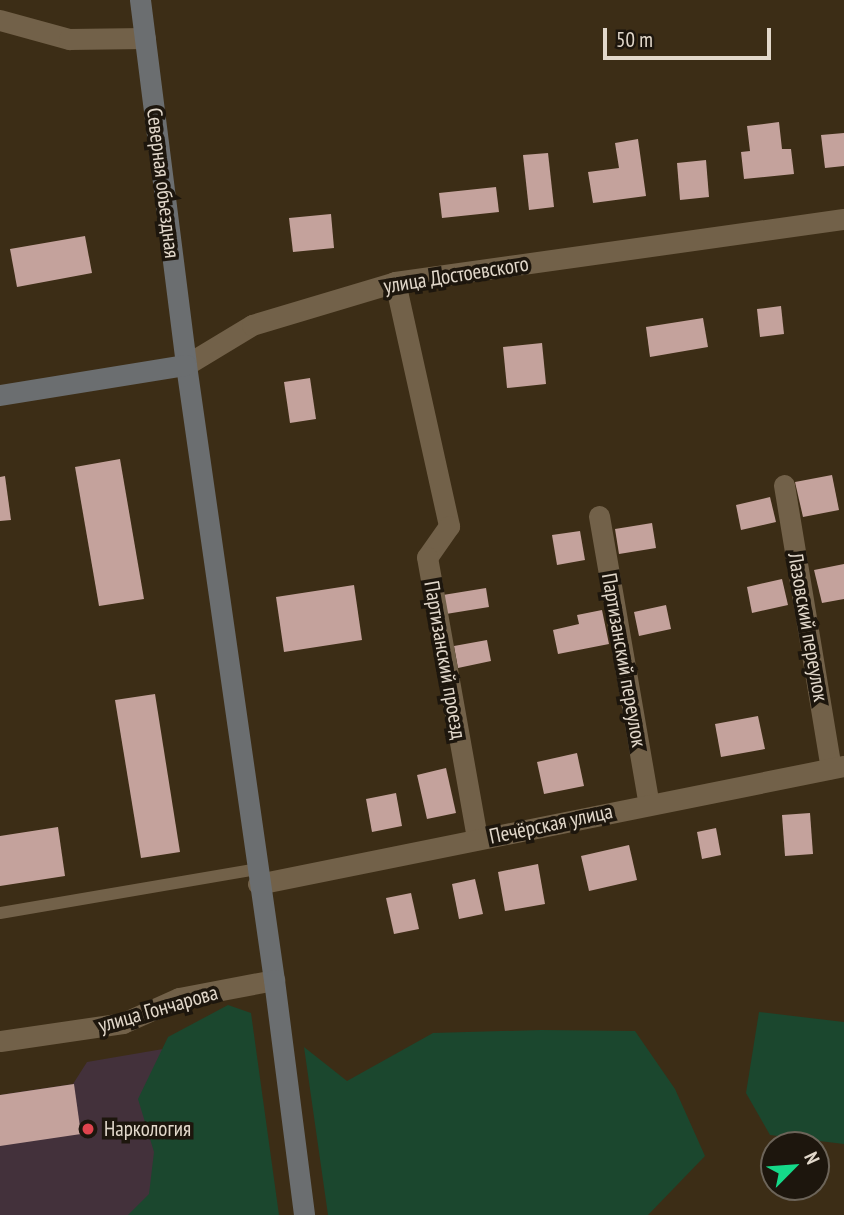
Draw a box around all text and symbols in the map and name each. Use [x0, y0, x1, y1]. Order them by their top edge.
scale bar [606, 14, 774, 58]
text: 50 m [616, 26, 653, 53]
street label: Северная объездная [141, 106, 185, 260]
street label: улица Достоевского [381, 251, 531, 299]
street label: Лазовский переулок [782, 550, 834, 704]
street label: Партизанский переулок [596, 571, 652, 749]
street label: Партизанский проезд [419, 579, 471, 741]
street label: Печёрская улица [487, 799, 615, 849]
street label: улица Гончарова [95, 980, 221, 1038]
place label: Наркология [104, 1116, 191, 1142]
marker: Наркология [78, 1119, 98, 1139]
north arrow [760, 1131, 830, 1201]
text: N [799, 1148, 825, 1168]

